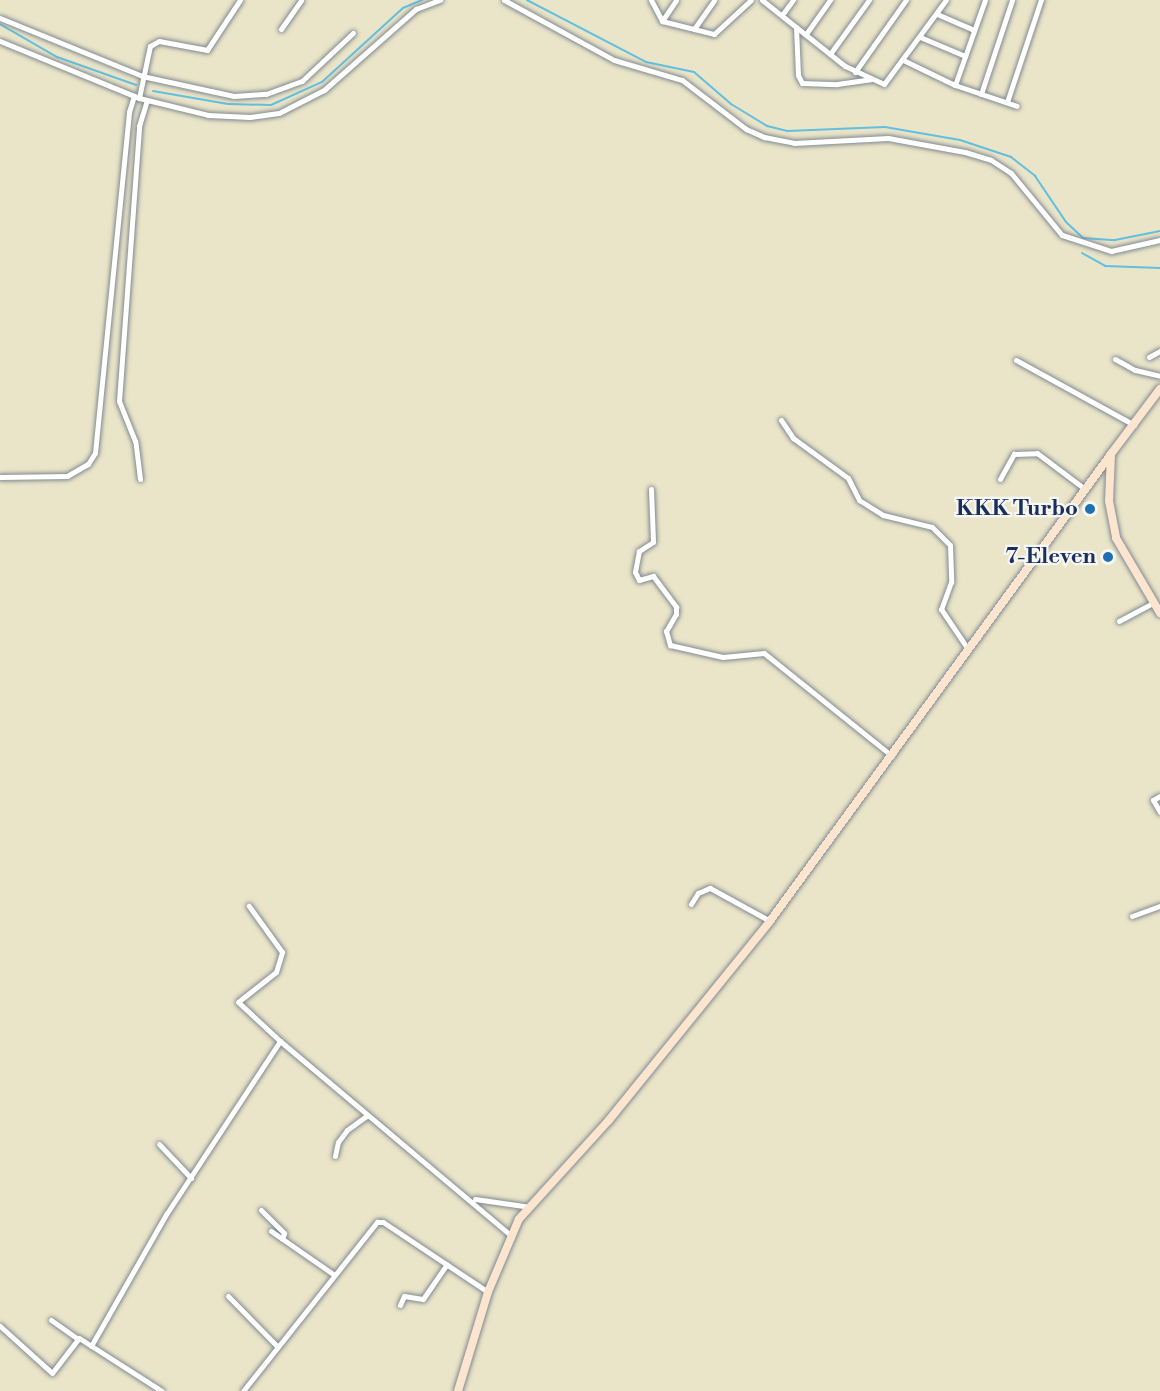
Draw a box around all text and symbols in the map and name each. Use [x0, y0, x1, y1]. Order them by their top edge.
place label: KKK Turbo [956, 496, 1078, 522]
marker: KKK Turbo [1083, 502, 1097, 516]
place label: 7-Eleven [1005, 544, 1096, 570]
marker: 7-Eleven [1101, 550, 1115, 564]

